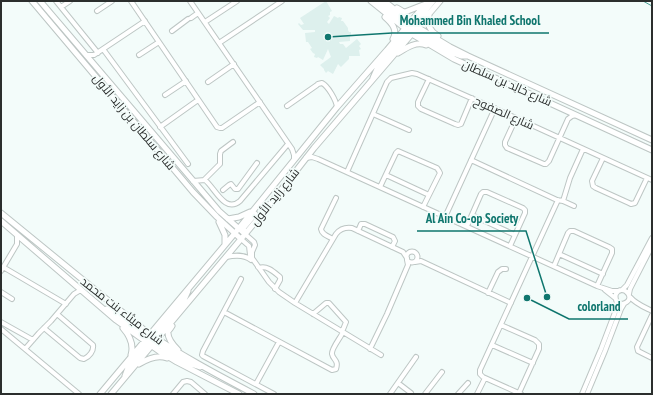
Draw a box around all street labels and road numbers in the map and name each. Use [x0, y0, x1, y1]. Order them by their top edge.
street label: شارع خالِد بن سلطان [460, 56, 554, 110]
street label: شارع سلطان بن زايد الأول [89, 71, 179, 173]
street label: شارع الصفوح [471, 93, 537, 133]
street label: شارع زايد الأول [247, 165, 303, 229]
street label: شارع ميثاء بنت محمد [77, 273, 167, 349]

